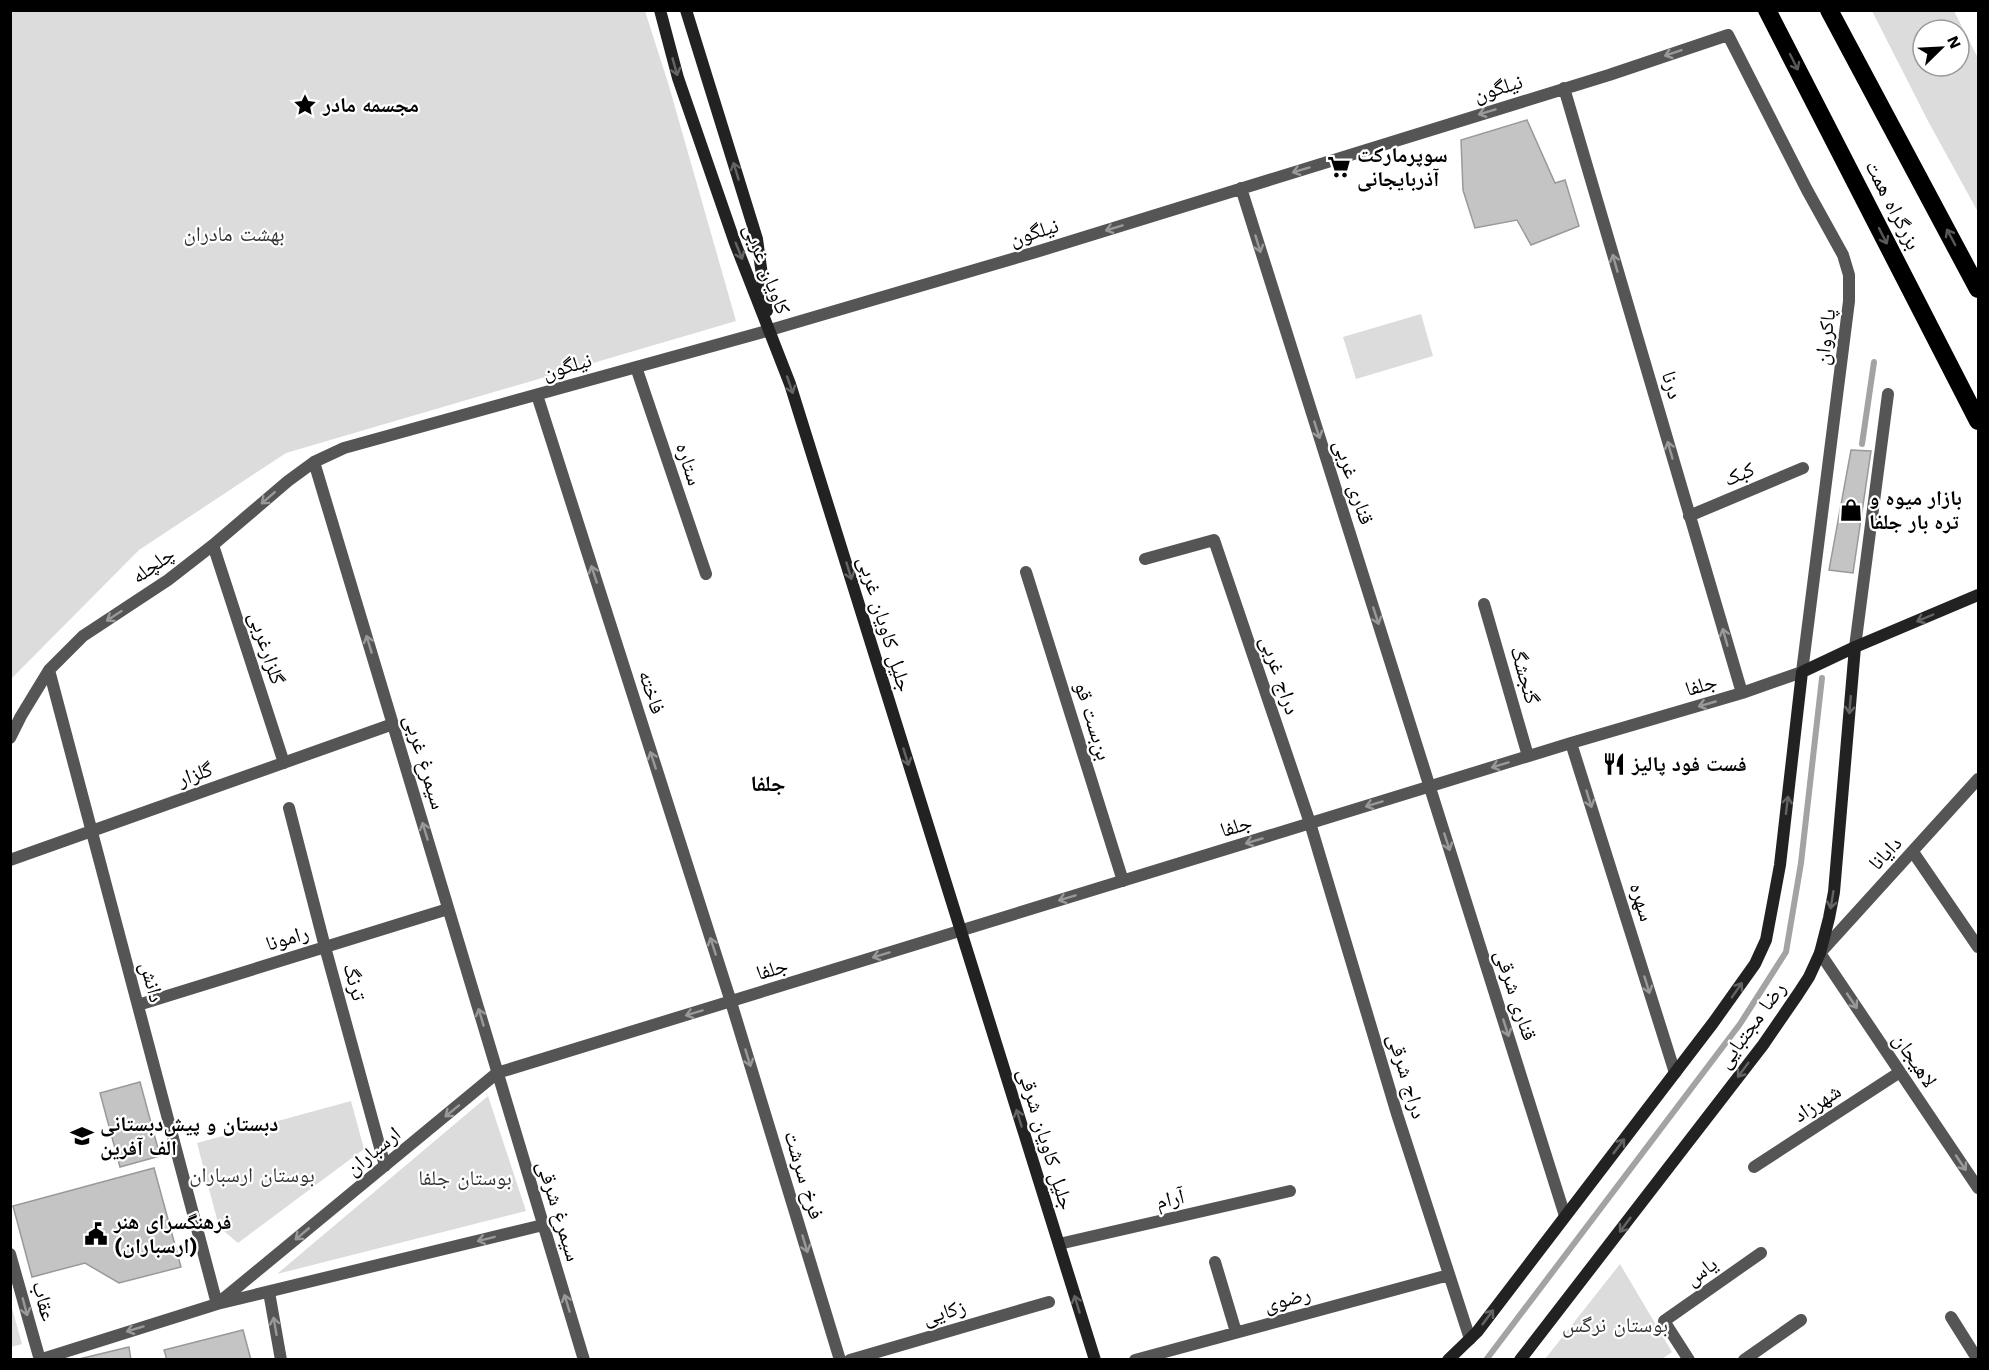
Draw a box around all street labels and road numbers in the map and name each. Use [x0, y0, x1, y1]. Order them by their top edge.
street label: نیلگون [1470, 68, 1526, 107]
street label: بزرگراه همت [1860, 156, 1927, 254]
street label: نیلگون [1006, 212, 1062, 251]
street label: کاویان غربی [738, 220, 796, 318]
street label: پاکروان [1809, 307, 1841, 367]
street label: نیلگون [539, 347, 594, 384]
street label: درنا [1657, 368, 1688, 402]
street label: قناری غربی [1328, 436, 1380, 528]
street label: ستاره [671, 439, 708, 488]
street label: کبک [1720, 456, 1758, 491]
street label: چلچله [126, 541, 179, 588]
street label: جلیل کاویان غربی [852, 553, 918, 695]
street label: گلزارغربی [243, 608, 291, 688]
street label: دراج غربی [1254, 632, 1306, 718]
street label: گنجشگ [1505, 643, 1546, 707]
street label: فاخته [634, 667, 671, 717]
street label: جلفا [1682, 668, 1720, 701]
street label: بن‌بست قو [1069, 679, 1117, 763]
street label: سیمرغ غربی [398, 711, 452, 813]
street label: گلزار [173, 756, 216, 791]
street label: جلفا [1217, 809, 1255, 842]
street label: دایانا [1863, 830, 1906, 875]
street label: سهره [1625, 880, 1660, 924]
street label: رامونا [262, 919, 311, 956]
street label: قناری شرقی [1489, 946, 1543, 1044]
street label: جلفا [753, 952, 791, 985]
street label: دانش [134, 959, 170, 1005]
street label: ترنگ [339, 960, 372, 1003]
street label: رضا مجتبایی [1711, 976, 1791, 1074]
street label: لاهیجان [1888, 1028, 1943, 1092]
street label: دراج شرقی [1382, 1030, 1432, 1122]
street label: جلیل کاویان شرقی [1012, 1065, 1080, 1213]
street label: شهرزاد [1788, 1078, 1845, 1127]
street label: ارسباران [340, 1121, 405, 1180]
street label: فرخ سرشت [778, 1128, 830, 1222]
street label: سیمرغ شرقی [531, 1158, 587, 1264]
street label: آرام [1153, 1183, 1188, 1216]
street label: یاس [1680, 1251, 1722, 1291]
street label: عقاب [27, 1278, 62, 1324]
street label: رضوی [1261, 1280, 1313, 1317]
street label: زکایی [919, 1293, 969, 1331]

